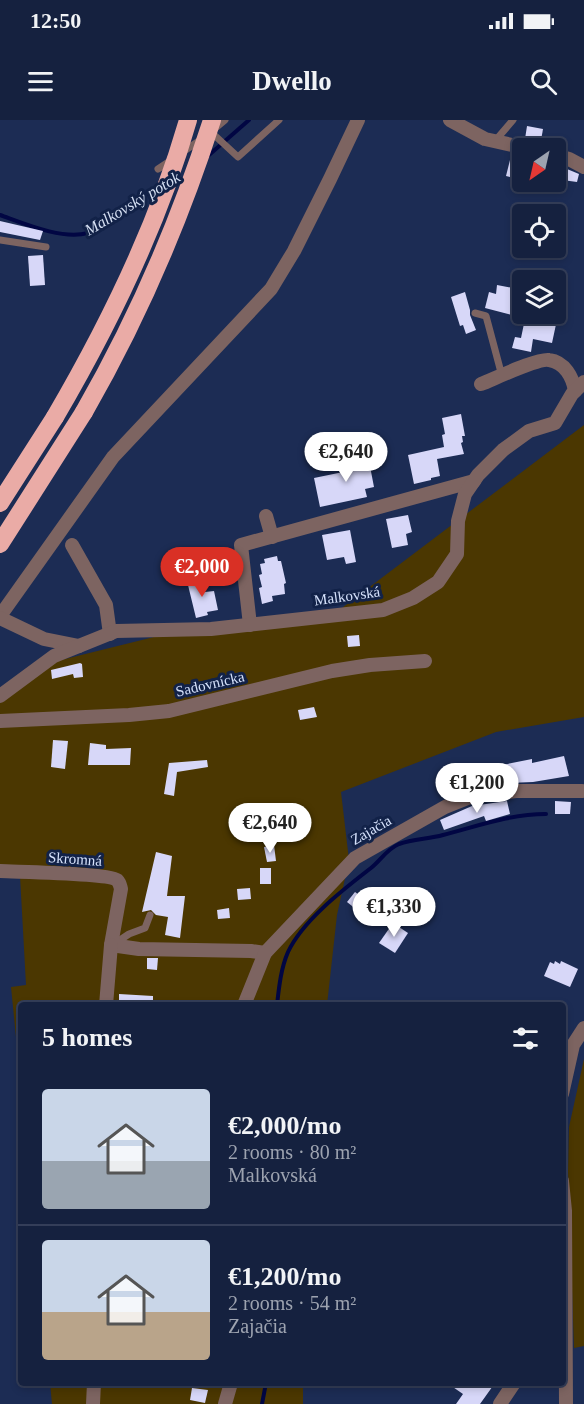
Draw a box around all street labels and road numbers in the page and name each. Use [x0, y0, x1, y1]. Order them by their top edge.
street label: Malkovská [313, 583, 381, 609]
street label: Sadovnícka [174, 668, 246, 700]
street label: Zajačia [348, 812, 394, 848]
street label: Skromná [47, 849, 103, 869]

